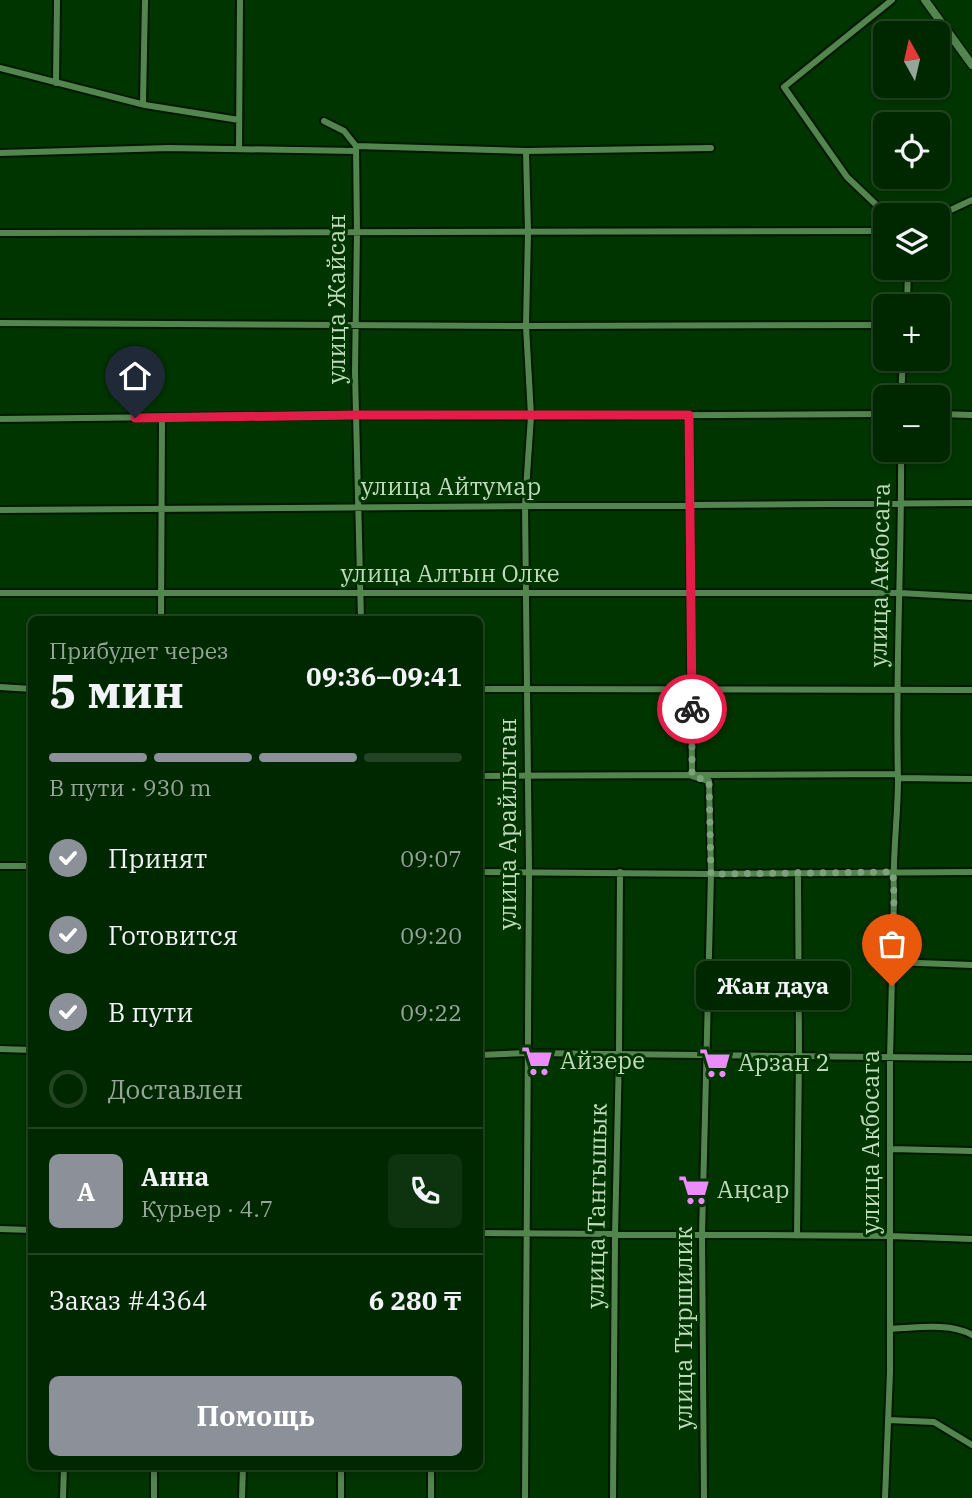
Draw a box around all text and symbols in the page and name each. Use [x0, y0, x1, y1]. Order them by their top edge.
north arrow [873, 21, 950, 98]
map controls [873, 21, 950, 462]
button: locate [873, 112, 950, 189]
button: layers [873, 203, 950, 280]
street label: улица Жайсан [320, 214, 352, 384]
button: + [873, 294, 950, 371]
pin [105, 346, 165, 418]
icon: home [116, 357, 154, 395]
button: − [873, 385, 950, 462]
street label: улица Айтумар [361, 470, 541, 502]
street label: улица Акбосага [861, 483, 897, 667]
street label: улица Алтын Олке [340, 557, 560, 589]
text: Прибудет через [49, 635, 229, 665]
text: 09:36–09:41 [306, 659, 462, 693]
text: 5 мин [49, 661, 184, 721]
courier [657, 674, 727, 744]
icon: bike [673, 690, 711, 728]
street label: улица Арайлытан [491, 718, 523, 930]
text: В пути · 930 m [49, 772, 211, 802]
icon: check [49, 839, 87, 877]
text: Принят [108, 841, 207, 875]
text: 09:07 [400, 843, 462, 873]
pin [862, 914, 922, 986]
icon: check [49, 916, 87, 954]
text: Готовится [108, 918, 238, 952]
text: 09:20 [400, 920, 462, 950]
icon: bag [873, 925, 911, 963]
callout: Жан дауа [696, 962, 850, 1010]
text: Жан дауа [717, 970, 829, 1000]
icon: check [49, 993, 87, 1031]
text: В пути [108, 995, 193, 1029]
text: 09:22 [400, 997, 462, 1027]
supermarket icon: Айзере [520, 1044, 554, 1078]
place label: Айзере [560, 1044, 645, 1076]
supermarket icon: Арзан 2 [698, 1046, 732, 1080]
place label: Арзан 2 [738, 1046, 830, 1078]
street label: улица Акбосага [854, 1050, 886, 1234]
text: Доставлен [108, 1072, 243, 1106]
street label: улица Тангышык [578, 1103, 614, 1309]
button: phone [388, 1154, 462, 1228]
text: Анна [141, 1159, 209, 1193]
supermarket icon: Аңсар [677, 1173, 711, 1207]
place label: Аңсар [717, 1173, 789, 1205]
text: А [77, 1174, 95, 1208]
text: Курьер · 4.7 [141, 1193, 273, 1223]
street label: улица Тиршилик [667, 1226, 699, 1430]
text: Заказ #4364 [49, 1283, 208, 1317]
text: 6 280 ₸ [369, 1283, 462, 1317]
button: Помощь [49, 1376, 462, 1456]

